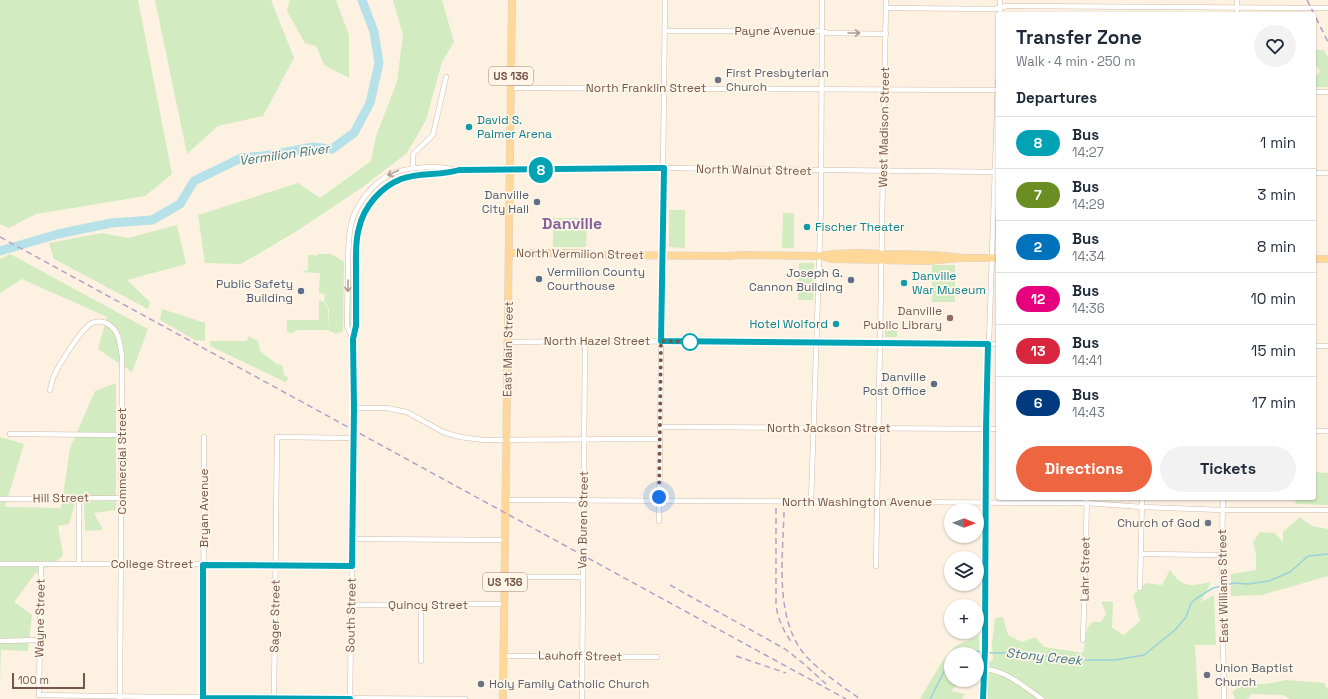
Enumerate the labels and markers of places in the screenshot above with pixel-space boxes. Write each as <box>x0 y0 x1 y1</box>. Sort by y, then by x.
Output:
place label: First Presbyterian Church <box>726 65 829 95</box>
marker: First Presbyterian Church <box>713 75 723 85</box>
place label: David S. Palmer Arena <box>477 112 552 142</box>
marker: David S. Palmer Arena <box>464 122 474 132</box>
place label: Danville City Hall <box>482 187 529 217</box>
marker: Danville City Hall <box>532 197 542 207</box>
place label: Fischer Theater <box>815 219 905 235</box>
marker: Fischer Theater <box>802 222 812 232</box>
place label: Vermilion County Courthouse <box>547 264 645 294</box>
place label: Joseph G. Cannon Building <box>749 265 843 295</box>
place label: Danville War Museum <box>912 268 986 298</box>
marker: Vermilion County Courthouse <box>534 274 544 284</box>
marker: Joseph G. Cannon Building <box>846 275 856 285</box>
place label: Public Safety Building <box>216 276 293 306</box>
marker: Danville War Museum <box>899 278 909 288</box>
marker: Public Safety Building <box>296 286 306 296</box>
place label: Danville Public Library <box>863 303 942 333</box>
marker: Danville Public Library <box>945 313 955 323</box>
place label: Hotel Wolford <box>749 316 828 332</box>
marker: Hotel Wolford <box>831 319 841 329</box>
unlabelled marker <box>681 333 699 351</box>
place label: Danville Post Office <box>863 369 926 399</box>
marker: Danville Post Office <box>929 379 939 389</box>
place label: Church of God <box>1117 515 1200 531</box>
marker: Church of God <box>1203 518 1213 528</box>
place label: Union Baptist Church <box>1215 660 1294 690</box>
marker: Union Baptist Church <box>1202 670 1212 680</box>
place label: Holy Family Catholic Church <box>489 676 649 692</box>
marker: Holy Family Catholic Church <box>476 679 486 689</box>

